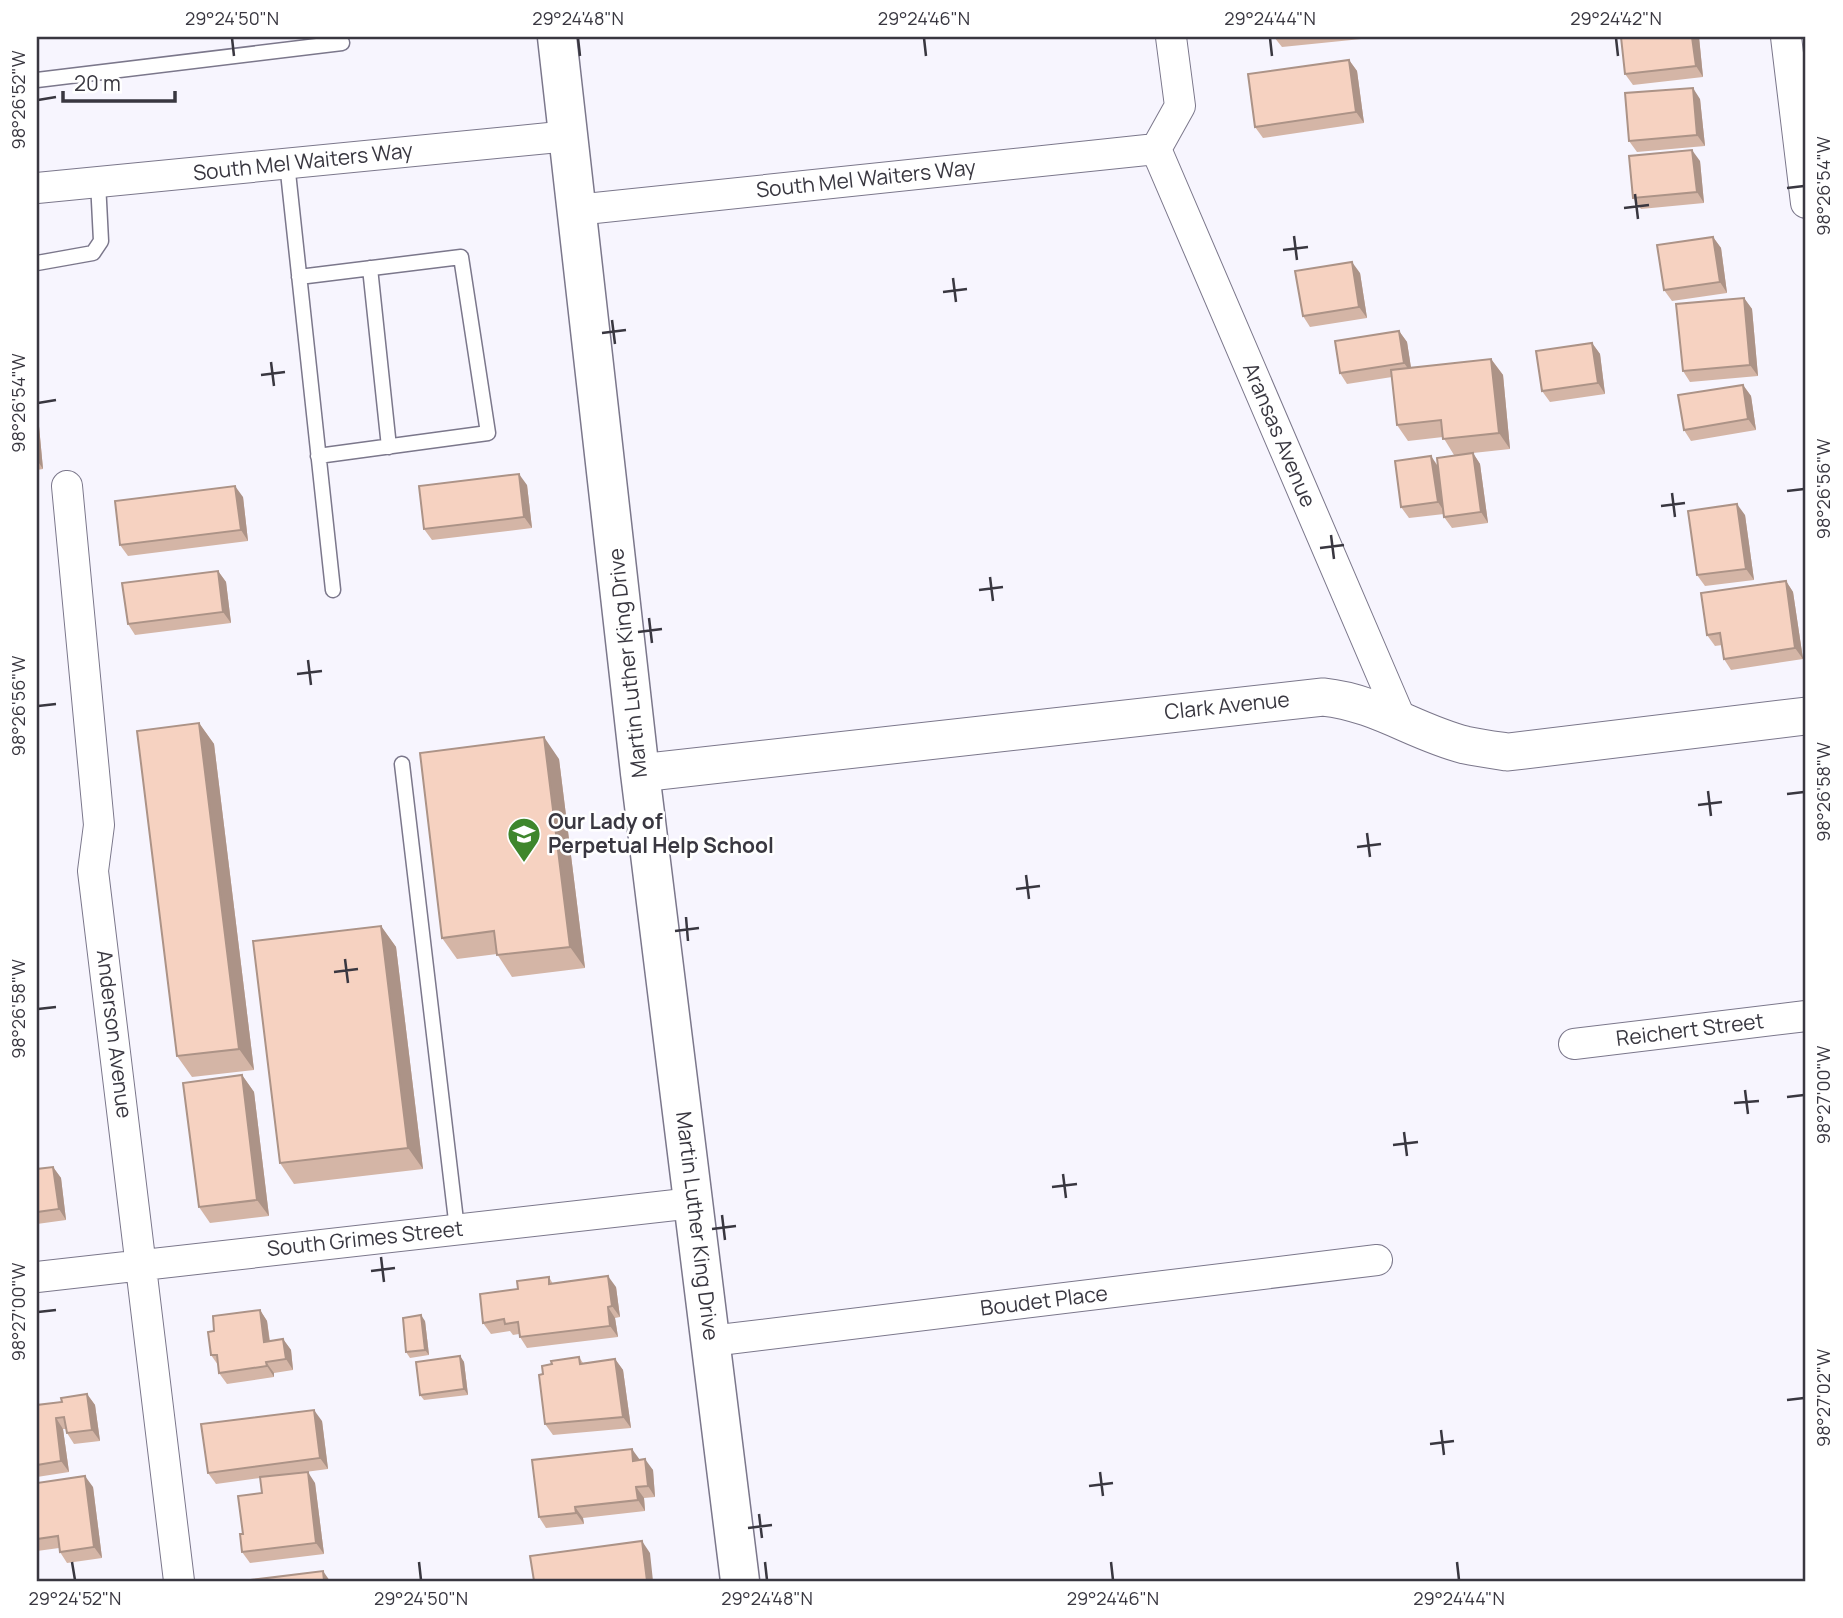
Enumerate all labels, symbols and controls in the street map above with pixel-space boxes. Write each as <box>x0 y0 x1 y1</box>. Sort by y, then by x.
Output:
text: 29°24'50"N <box>185 6 279 30</box>
text: 29°24'48"N <box>532 6 624 30</box>
text: 29°24'46"N <box>878 6 970 30</box>
text: 29°24'44"N <box>1224 6 1316 30</box>
text: 29°24'42"N <box>1570 6 1662 30</box>
text: 98°26'52"W <box>6 50 30 150</box>
scale bar <box>63 60 175 104</box>
text: 20 m <box>74 69 121 97</box>
street label: South Mel Waiters Way <box>192 136 414 186</box>
text: 98°26'54"W <box>1811 136 1835 236</box>
street label: South Mel Waiters Way <box>755 153 977 203</box>
text: 98°26'54"W <box>6 353 30 453</box>
street label: Aransas Avenue <box>1237 358 1323 511</box>
text: 98°26'56"W <box>1811 439 1835 539</box>
street label: Martin Luther King Drive <box>601 547 653 779</box>
text: 98°26'56"W <box>6 656 30 756</box>
street label: Clark Avenue <box>1163 685 1291 725</box>
text: 98°26'58"W <box>1811 742 1835 842</box>
place label: Our Lady of Perpetual Help School <box>548 807 774 859</box>
school or university icon: Our Lady of Perpetual Help School <box>505 815 543 864</box>
street label: Anderson Avenue <box>91 948 139 1120</box>
text: 98°26'58"W <box>6 959 30 1059</box>
street label: Reichert Street <box>1614 1006 1765 1052</box>
text: 98°27'00"W <box>1811 1045 1835 1144</box>
street label: Martin Luther King Drive <box>670 1110 726 1342</box>
street label: South Grimes Street <box>265 1214 464 1262</box>
text: 98°27'00"W <box>6 1262 30 1361</box>
street label: Boudet Place <box>979 1278 1109 1322</box>
text: 98°27'02"W <box>1811 1349 1835 1447</box>
text: 29°24'52"N <box>29 1586 121 1610</box>
text: 29°24'50"N <box>374 1586 468 1610</box>
text: 29°24'48"N <box>721 1586 813 1610</box>
text: 29°24'46"N <box>1067 1586 1159 1610</box>
text: 29°24'44"N <box>1413 1586 1505 1610</box>

